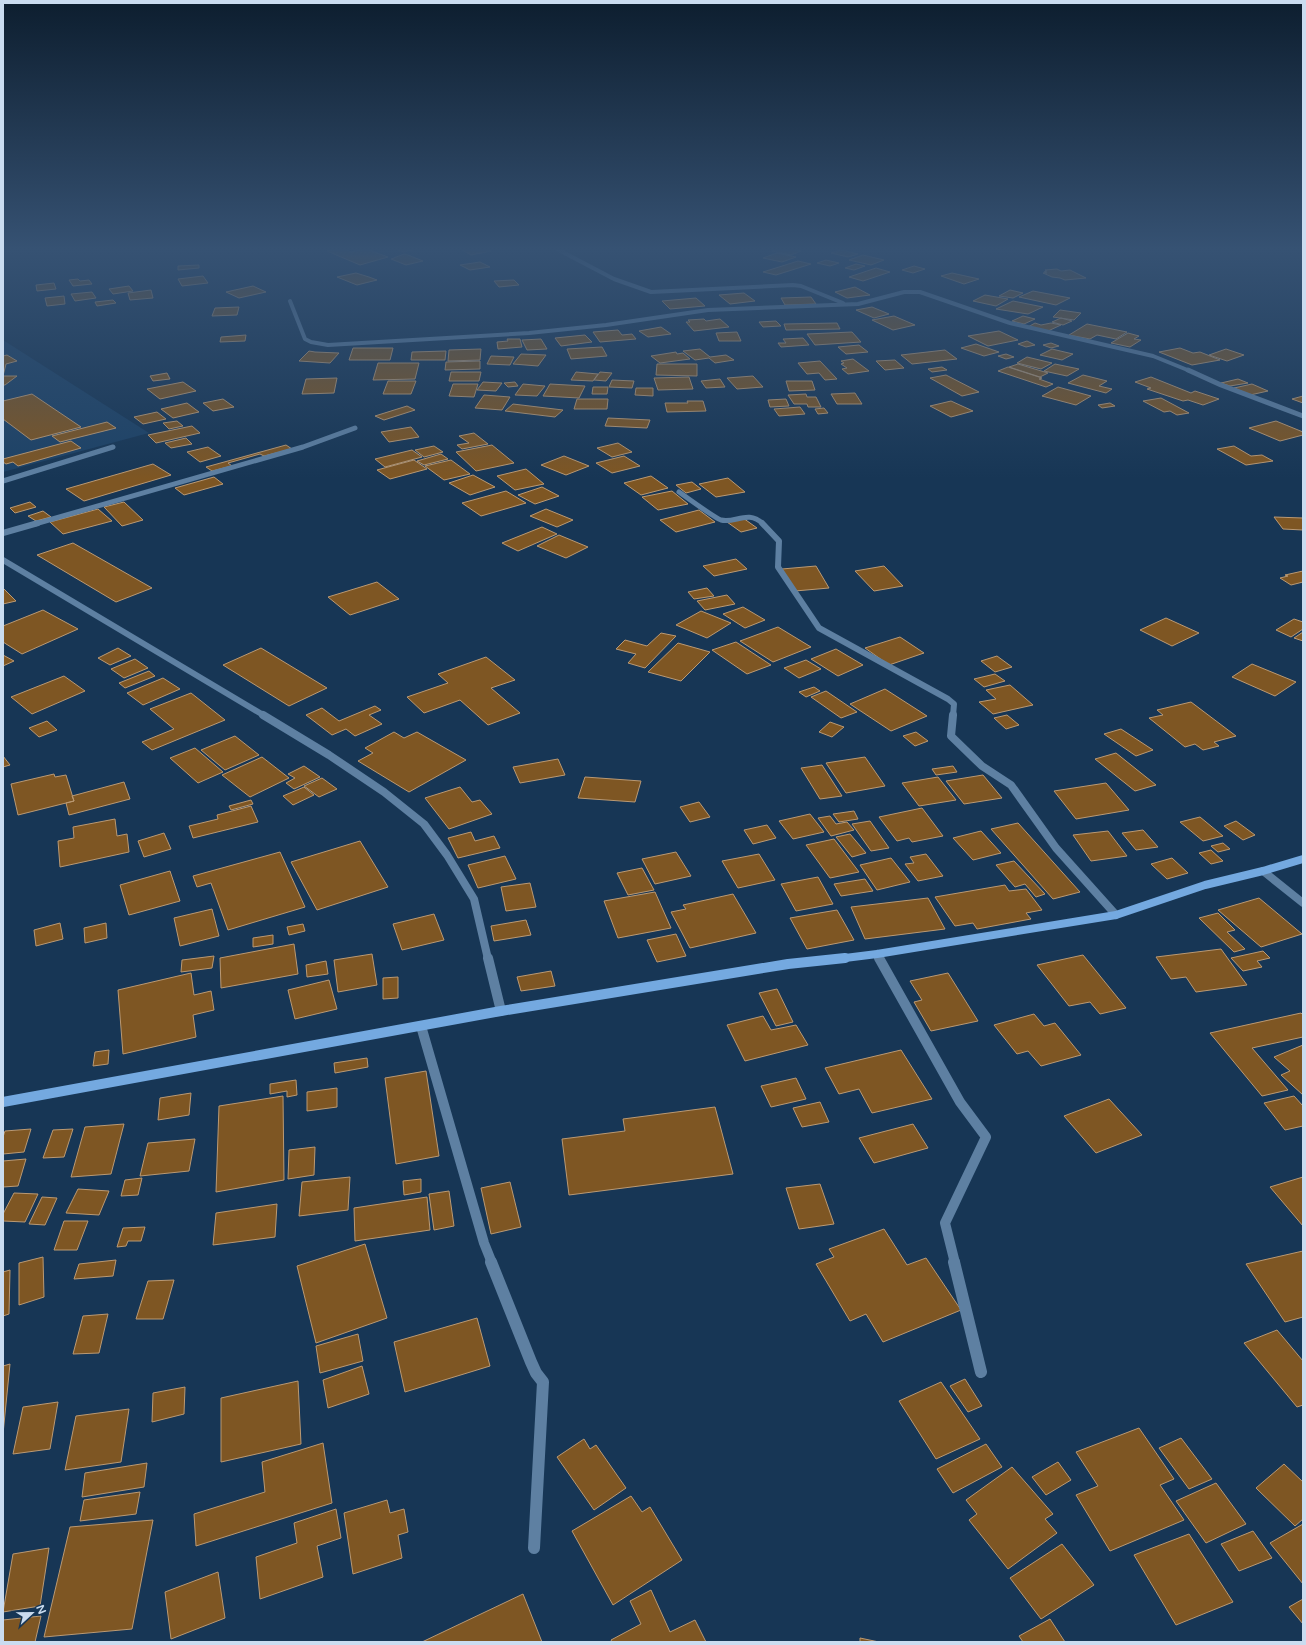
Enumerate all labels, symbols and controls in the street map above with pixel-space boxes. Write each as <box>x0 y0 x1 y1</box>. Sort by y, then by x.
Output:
north arrow <box>12 1593 52 1633</box>
text: N <box>33 1603 48 1616</box>

